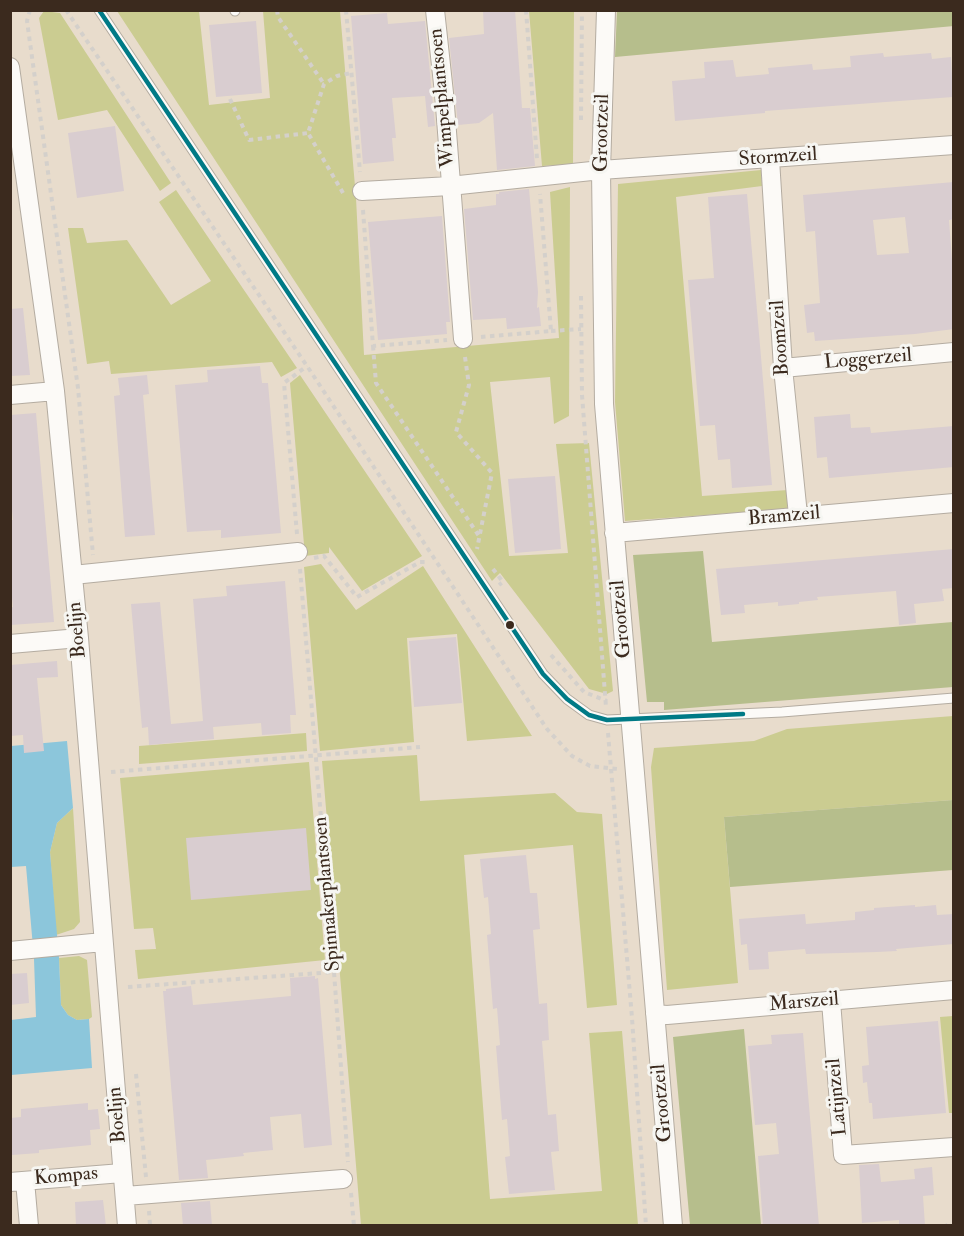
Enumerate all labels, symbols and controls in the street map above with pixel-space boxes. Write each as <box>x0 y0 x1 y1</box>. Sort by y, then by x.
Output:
street label: Wimpelplantsoen <box>425 27 461 169</box>
street label: Grootzeil <box>590 94 616 172</box>
street label: Stormzeil <box>738 143 818 173</box>
street label: Boomzeil <box>766 299 796 377</box>
street label: Loggerzeil <box>823 344 913 376</box>
street label: Bramzeil <box>747 502 821 532</box>
street label: Grootzeil <box>607 579 637 659</box>
street label: Boelijn <box>64 601 92 659</box>
unlabelled marker <box>504 619 516 631</box>
street label: Spinnakerplantsoen <box>309 815 347 973</box>
street label: Marszeil <box>768 988 840 1018</box>
street label: Latijnzeil <box>823 1057 853 1137</box>
street label: Grootzeil <box>648 1063 678 1143</box>
street label: Boelijn <box>104 1086 132 1144</box>
street label: Kompas <box>33 1162 99 1192</box>

